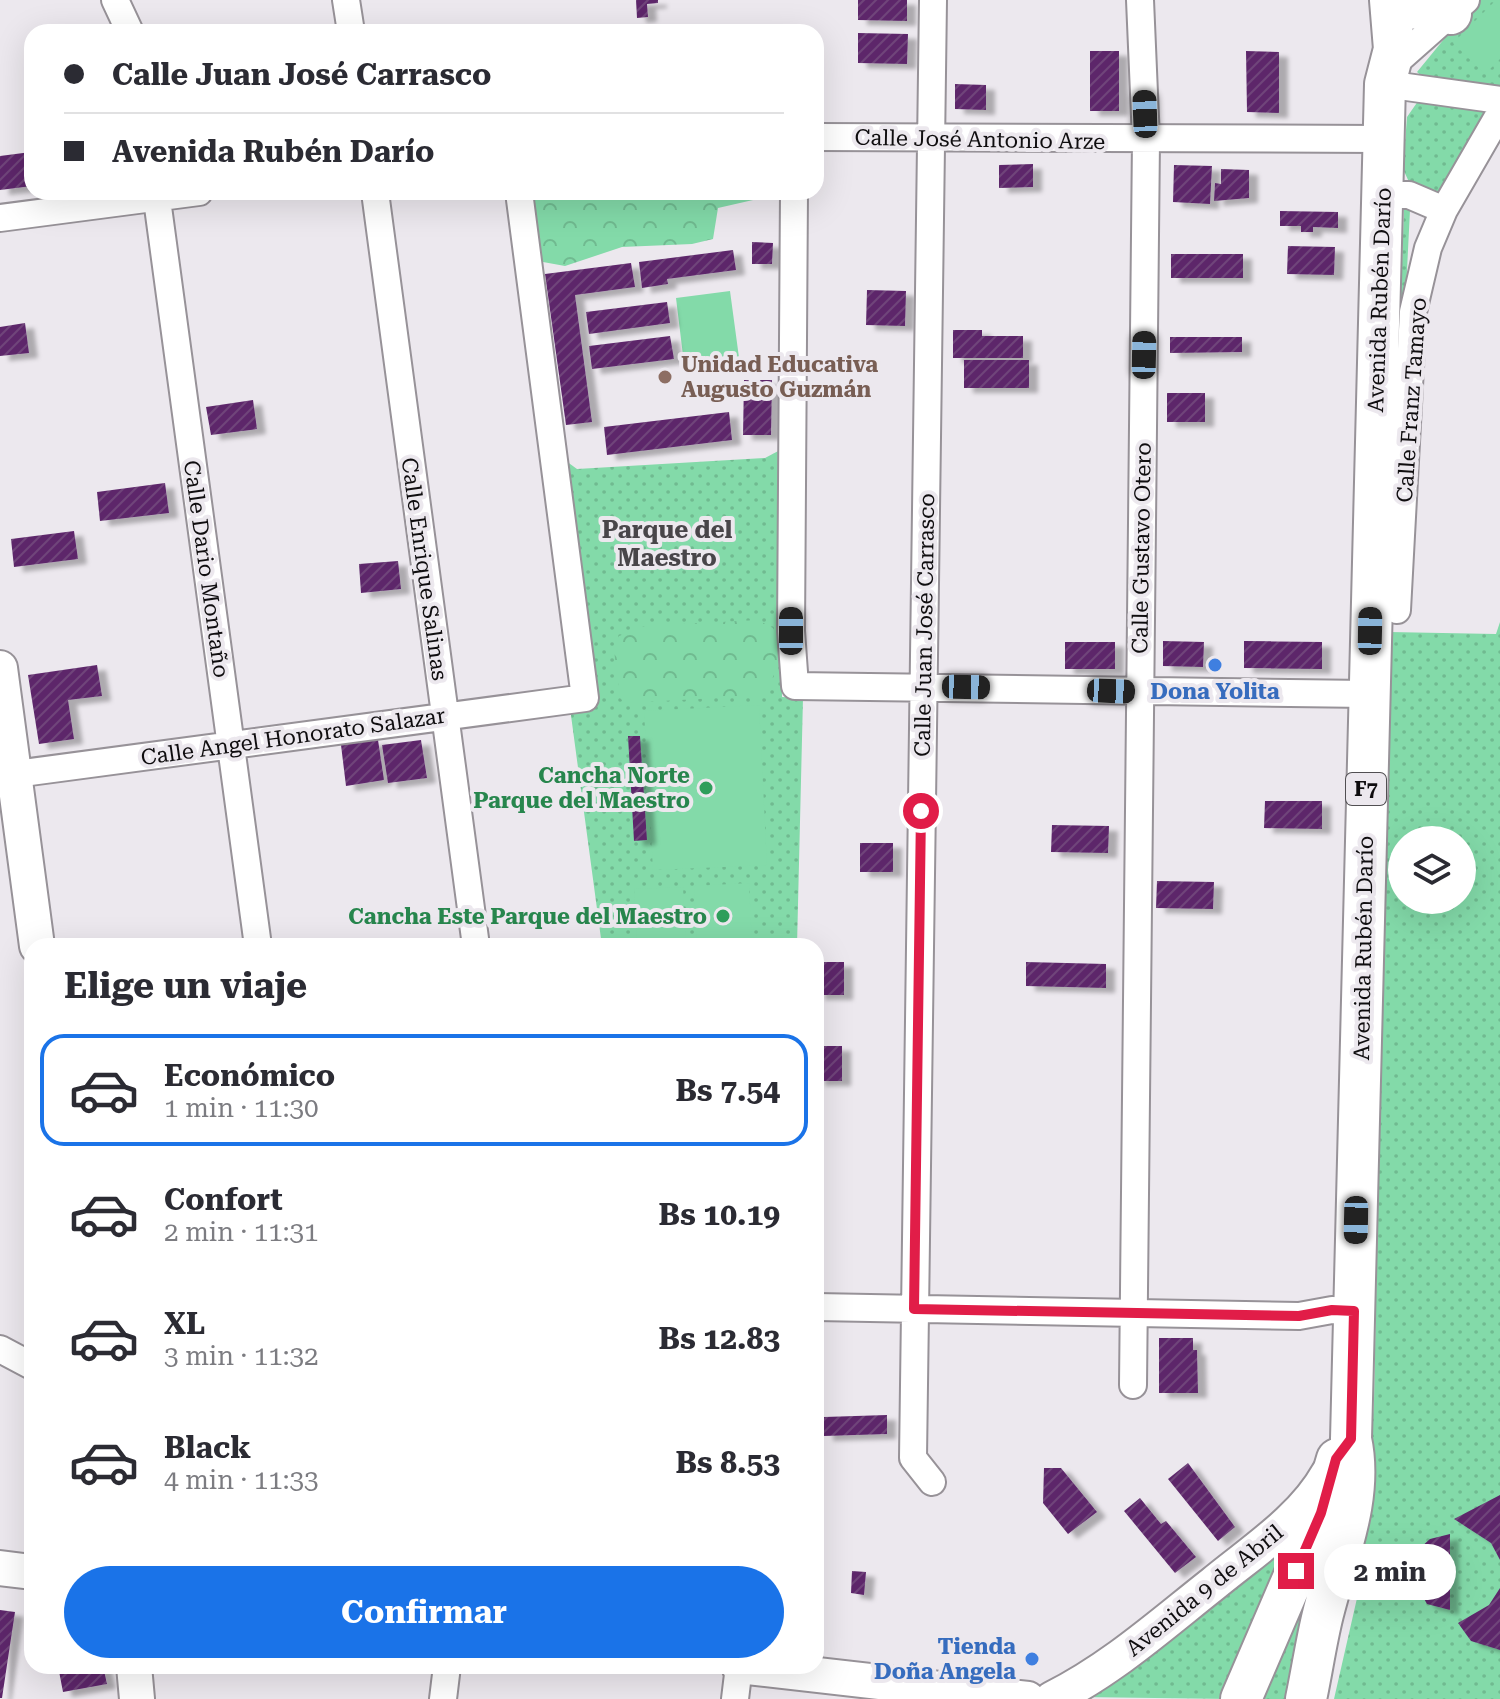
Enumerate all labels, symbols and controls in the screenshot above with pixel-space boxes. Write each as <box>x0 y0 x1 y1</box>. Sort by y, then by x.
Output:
text: Calle Juan José Carrasco <box>112 57 491 92</box>
car <box>1132 90 1158 138</box>
street label: Calle José Antonio Arze <box>854 125 1106 154</box>
text: Avenida Rubén Darío <box>112 134 434 169</box>
street label: Avenida Rubén Darío <box>1363 187 1396 413</box>
street label: Calle Franz Tamayo <box>1392 297 1431 503</box>
car <box>1132 331 1156 379</box>
place label: Unidad Educativa Augusto Guzmán <box>681 352 878 402</box>
marker: Unidad Educativa Augusto Guzmán <box>656 368 674 386</box>
street label: Calle Gustavo Otero <box>1127 442 1156 654</box>
street label: Calle Enrique Salinas <box>396 456 453 682</box>
street label: Calle Dario Montaño <box>179 459 234 679</box>
street label: Calle Juan José Carrasco <box>910 493 939 757</box>
district label: Parque del Maestro <box>602 516 732 572</box>
car <box>779 607 803 655</box>
car <box>1358 607 1382 655</box>
marker: Dona Yolita <box>1206 656 1224 674</box>
car <box>942 675 990 699</box>
car <box>1087 678 1135 704</box>
place label: Dona Yolita <box>1150 679 1280 704</box>
street label: Calle Angel Honorato Salazar <box>139 703 447 770</box>
place label: Cancha Norte Parque del Maestro <box>473 763 690 813</box>
road number: F7 <box>1346 773 1386 805</box>
marker: Cancha Norte Parque del Maestro <box>697 779 715 797</box>
route start <box>903 793 939 829</box>
map controls <box>1388 826 1476 914</box>
button: layers <box>1388 826 1476 914</box>
street label: Avenida Rubén Darío <box>1349 835 1378 1061</box>
place label: Cancha Este Parque del Maestro <box>348 904 707 929</box>
marker: Cancha Este Parque del Maestro <box>714 907 732 925</box>
text: Elige un viaje <box>64 965 307 1007</box>
icon: car <box>68 1054 140 1126</box>
text: Económico <box>164 1058 335 1093</box>
text: Bs 7.54 <box>675 1073 780 1108</box>
text: 1 min · 11:30 <box>164 1093 319 1123</box>
icon: car <box>68 1178 140 1250</box>
text: Confort <box>164 1182 283 1217</box>
car <box>1344 1196 1368 1244</box>
text: Bs 10.19 <box>659 1197 780 1232</box>
text: 2 min · 11:31 <box>164 1217 319 1247</box>
icon: car <box>68 1302 140 1374</box>
text: XL <box>164 1306 205 1341</box>
text: Bs 12.83 <box>659 1321 780 1356</box>
text: 3 min · 11:32 <box>164 1341 319 1371</box>
icon: car <box>68 1426 140 1498</box>
text: Black <box>164 1430 251 1465</box>
text: Bs 8.53 <box>675 1445 780 1480</box>
text: 4 min · 11:33 <box>164 1465 319 1495</box>
street label: Avenida 9 de Abril <box>1121 1519 1288 1661</box>
callout: 2 min <box>1324 1543 1456 1599</box>
route end <box>1278 1553 1314 1589</box>
text: 2 min <box>1354 1557 1426 1587</box>
button: Confirmar <box>64 1566 784 1658</box>
place label: Tienda Doña Angela <box>874 1634 1016 1684</box>
marker: Tienda Doña Angela <box>1023 1650 1041 1668</box>

